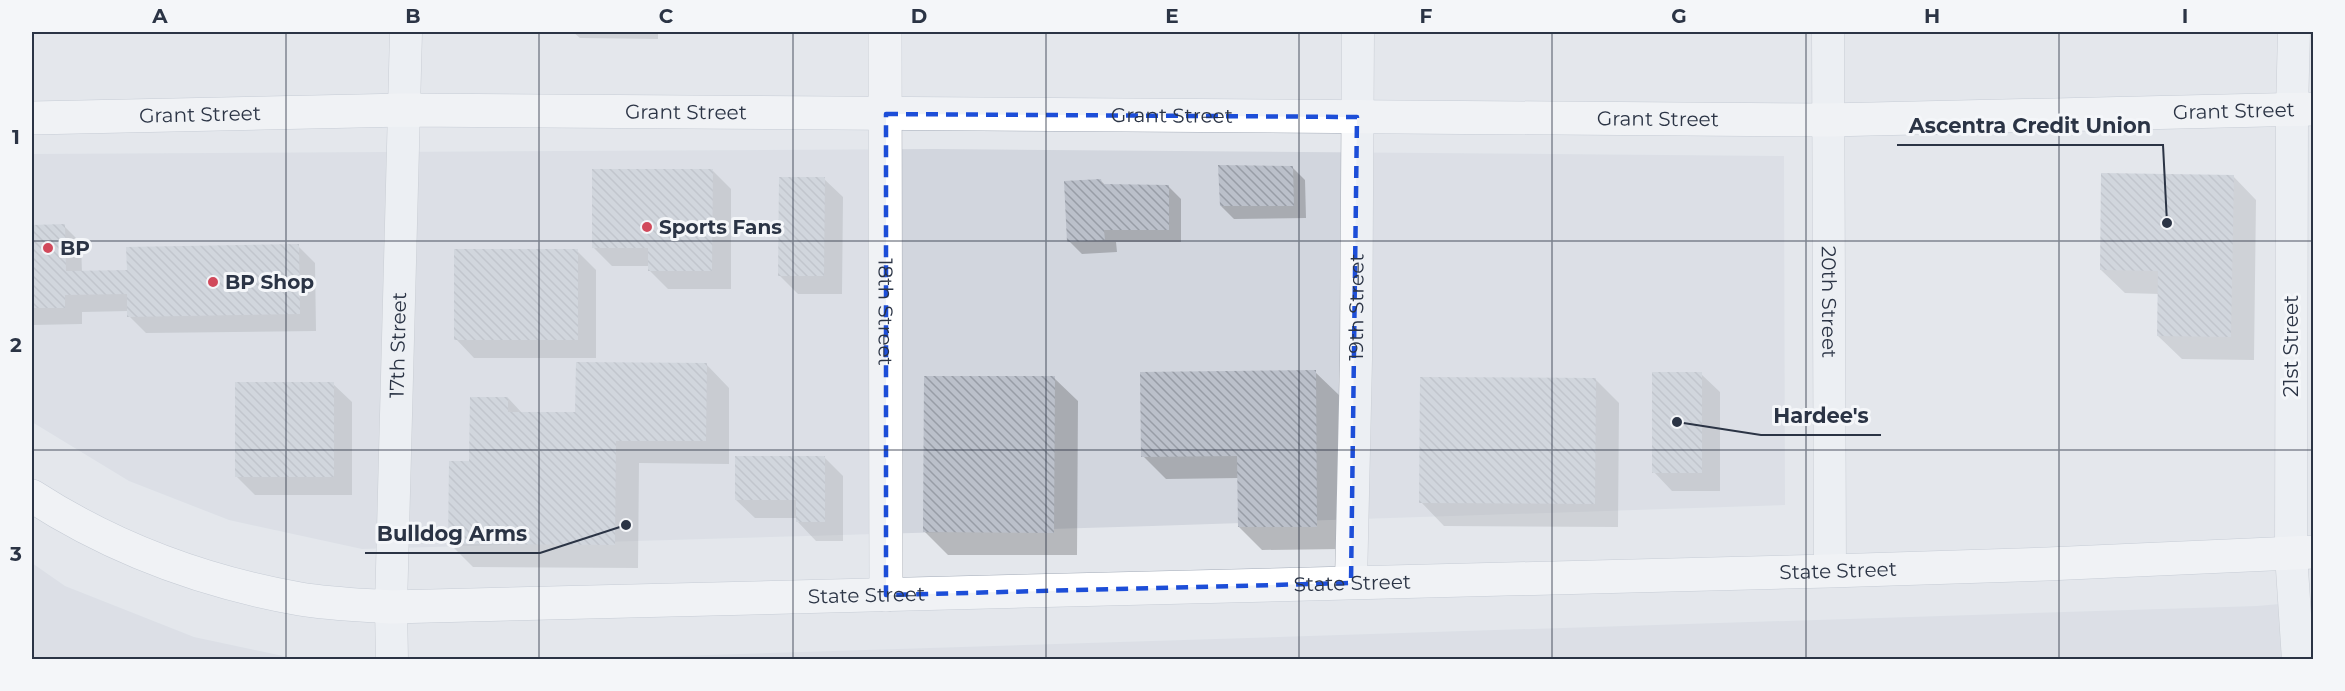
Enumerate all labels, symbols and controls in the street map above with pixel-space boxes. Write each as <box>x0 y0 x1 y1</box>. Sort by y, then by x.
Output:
text: A <box>151 4 168 28</box>
text: B <box>405 4 421 28</box>
text: C <box>659 4 674 28</box>
text: D <box>911 4 927 28</box>
text: E <box>1165 4 1179 28</box>
text: F <box>1420 4 1433 28</box>
text: G <box>1671 4 1687 28</box>
text: H <box>1924 4 1940 28</box>
text: I <box>2182 4 2188 28</box>
street label: Grant Street <box>2173 97 2295 124</box>
street label: Grant Street <box>625 100 747 124</box>
street label: Grant Street <box>139 101 261 128</box>
street label: Grant Street <box>1111 103 1233 128</box>
street label: Grant Street <box>1597 106 1719 131</box>
callout: Ascentra Credit Union <box>1897 106 2163 145</box>
text: Ascentra Credit Union <box>1908 113 2151 138</box>
text: 1 <box>12 125 20 149</box>
place label: Sports Fans <box>659 215 782 239</box>
marker: Sports Fans <box>640 220 654 234</box>
place label: BP <box>60 236 90 260</box>
marker: BP <box>41 241 55 255</box>
street label: 20th Street <box>1817 246 1841 358</box>
street label: 19th Street <box>1344 253 1369 361</box>
street label: 18th Street <box>873 258 898 366</box>
place label: BP Shop <box>225 270 314 294</box>
marker: BP Shop <box>206 275 220 289</box>
street label: 17th Street <box>384 292 411 398</box>
street label: 21st Street <box>2279 295 2303 397</box>
text: 2 <box>10 333 22 357</box>
callout: Hardee's <box>1761 396 1881 435</box>
text: Hardee's <box>1773 403 1869 428</box>
callout: Bulldog Arms <box>365 514 540 553</box>
text: Bulldog Arms <box>377 521 527 546</box>
text: 3 <box>9 542 22 566</box>
street label: State Street <box>1779 557 1897 584</box>
street label: State Street <box>1293 569 1411 596</box>
street label: State Street <box>807 582 925 609</box>

